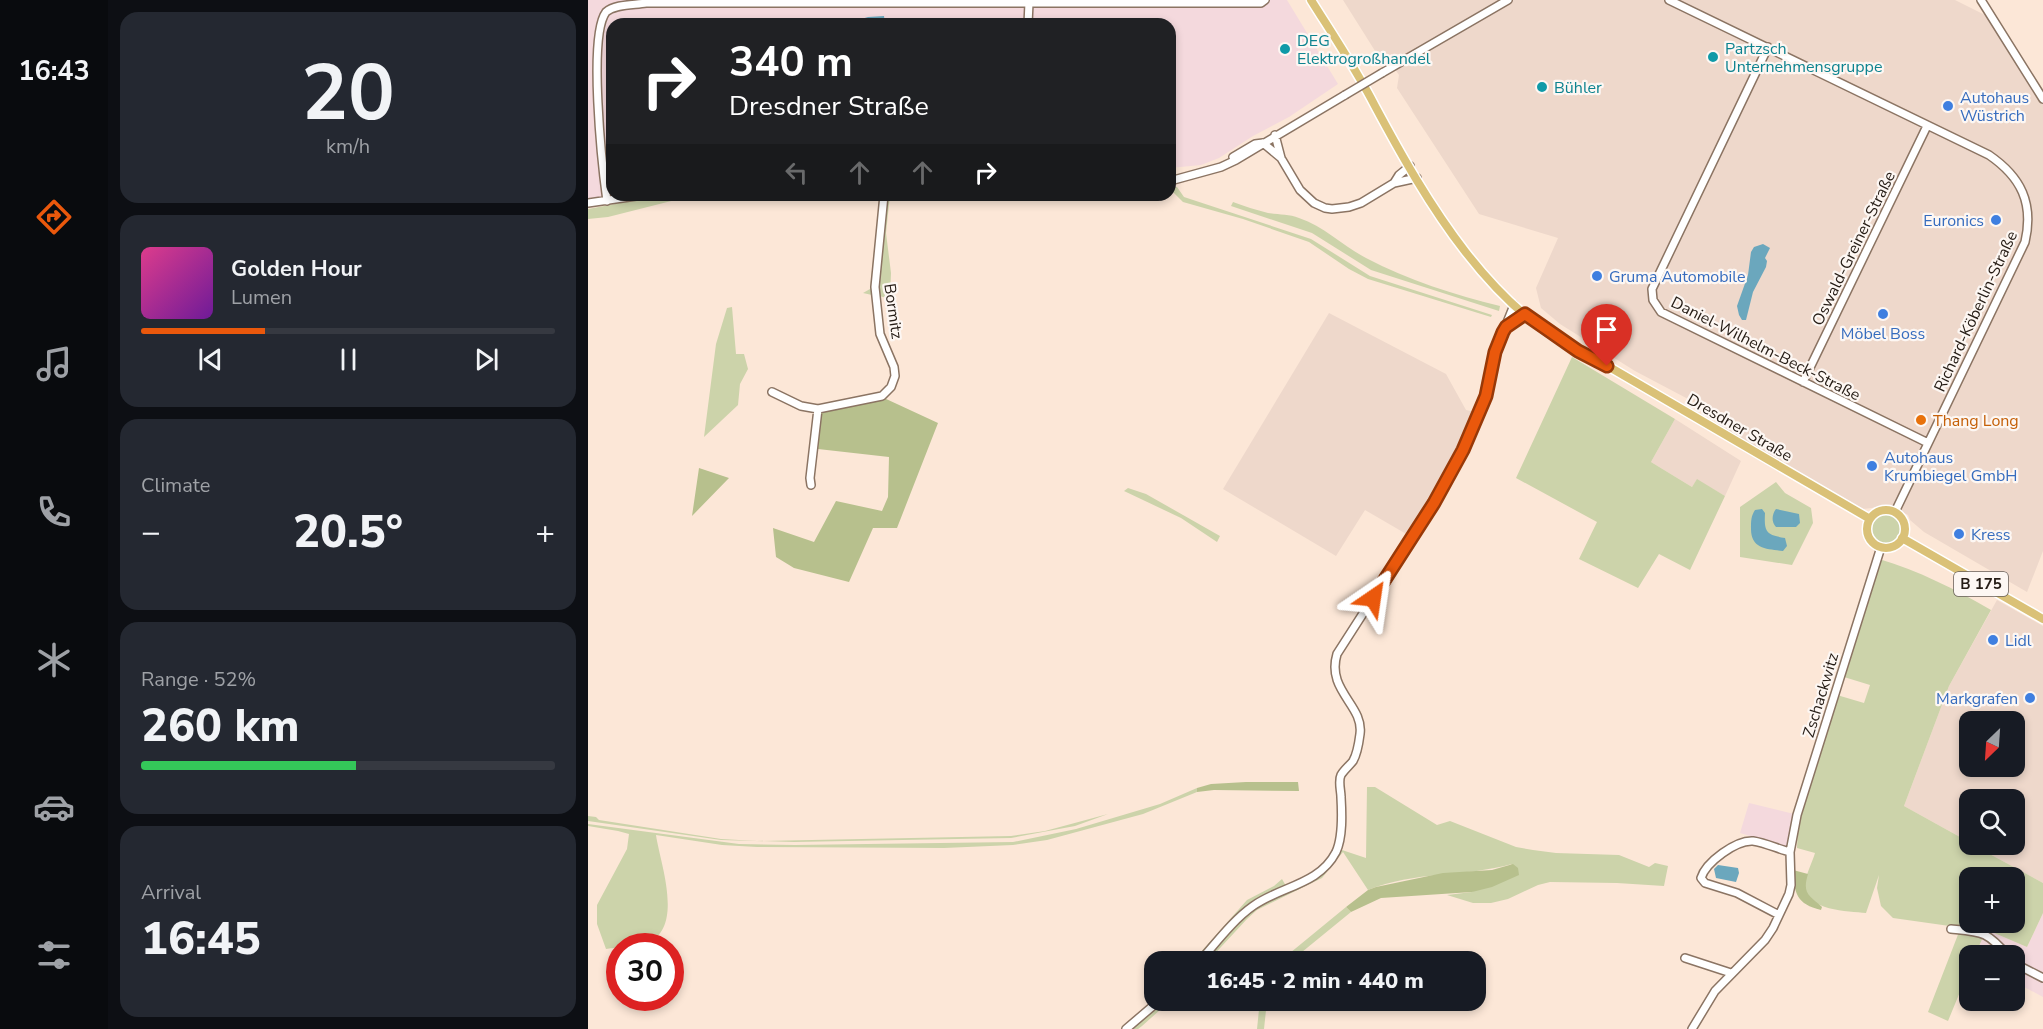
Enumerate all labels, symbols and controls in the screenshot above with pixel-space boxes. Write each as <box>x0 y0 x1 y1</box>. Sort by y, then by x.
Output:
place label: DEG Elektrogroßhandel <box>1297 30 1431 70</box>
text: 340 m <box>729 34 853 91</box>
place label: Partzsch Unternehmensgruppe <box>1725 38 1882 78</box>
text: 20 <box>301 40 395 147</box>
icon: right <box>630 42 708 120</box>
marker: DEG Elektrogroßhandel <box>1278 42 1292 56</box>
marker: Partzsch Unternehmensgruppe <box>1706 50 1720 64</box>
text: 16:43 <box>18 53 90 90</box>
place label: Bühler <box>1554 77 1602 99</box>
marker: Bühler <box>1535 80 1549 94</box>
place label: Autohaus Wüstrich <box>1960 87 2029 127</box>
text: Dresdner Straße <box>729 88 929 125</box>
marker: Autohaus Wüstrich <box>1941 99 1955 113</box>
text: km/h <box>326 133 370 160</box>
icon: left <box>780 156 813 189</box>
icon: ahead <box>843 156 876 189</box>
icon: ahead <box>906 156 939 189</box>
icon: right <box>969 156 1002 189</box>
street label: Oswald-Greiner-Straße <box>1807 168 1901 329</box>
icon: directions <box>33 196 75 238</box>
place label: Euronics <box>1923 210 1984 232</box>
marker: Euronics <box>1989 213 2003 227</box>
street label: Richard-Köberlin-Straße <box>1929 227 2023 396</box>
text: Golden Hour <box>231 254 362 284</box>
place label: Gruma Automobile <box>1609 266 1745 288</box>
marker: Gruma Automobile <box>1590 269 1604 283</box>
street label: Bormitz <box>878 282 908 340</box>
text: Lumen <box>231 284 292 311</box>
street label: Daniel-Wilhelm-Beck-Straße <box>1667 291 1864 406</box>
pin <box>1581 304 1632 366</box>
marker: Möbel Boss <box>1876 307 1890 321</box>
icon: arrive <box>1590 313 1623 346</box>
place label: Möbel Boss <box>1841 323 1925 345</box>
icon: music <box>33 343 75 385</box>
icon: previous <box>194 343 227 376</box>
icon: pause <box>332 343 365 376</box>
icon: next <box>470 343 503 376</box>
street label: Dresdner Straße <box>1683 389 1796 467</box>
place label: Thang Long <box>1933 410 2019 432</box>
marker: Thang Long <box>1914 413 1928 427</box>
place label: Autohaus Krumbiegel GmbH <box>1884 447 2018 487</box>
marker: Autohaus Krumbiegel GmbH <box>1865 459 1879 473</box>
text: Climate <box>141 472 210 499</box>
icon: phone <box>33 491 75 533</box>
text: 20.5° <box>293 502 403 563</box>
text: − <box>141 510 161 555</box>
text: + <box>535 510 555 555</box>
place label: Kress <box>1971 524 2011 546</box>
marker: Kress <box>1952 527 1966 541</box>
position arrow <box>1341 566 1405 630</box>
road number: B 175 <box>1954 572 2008 596</box>
place label: Lidl <box>2005 630 2032 652</box>
marker: Lidl <box>1986 633 2000 647</box>
icon: climate <box>33 639 75 681</box>
street label: Zschackwitz <box>1798 650 1844 740</box>
text: Range · 52% <box>141 666 256 693</box>
place label: Markgrafen <box>1936 688 2018 710</box>
marker: Markgrafen <box>2023 691 2037 705</box>
text: 260 km <box>141 696 300 757</box>
north arrow <box>1959 711 2025 777</box>
map controls <box>1959 711 2025 1011</box>
icon: car <box>33 786 75 828</box>
button: search <box>1959 789 2025 855</box>
button: + <box>1959 867 2025 933</box>
text: Arrival <box>141 879 201 906</box>
text: 16:45 <box>141 909 261 970</box>
speed limit sign: 30 <box>606 933 684 1011</box>
icon: filters <box>33 934 75 976</box>
button: − <box>1959 945 2025 1011</box>
text: 16:45 · 2 min · 440 m <box>1206 966 1424 996</box>

